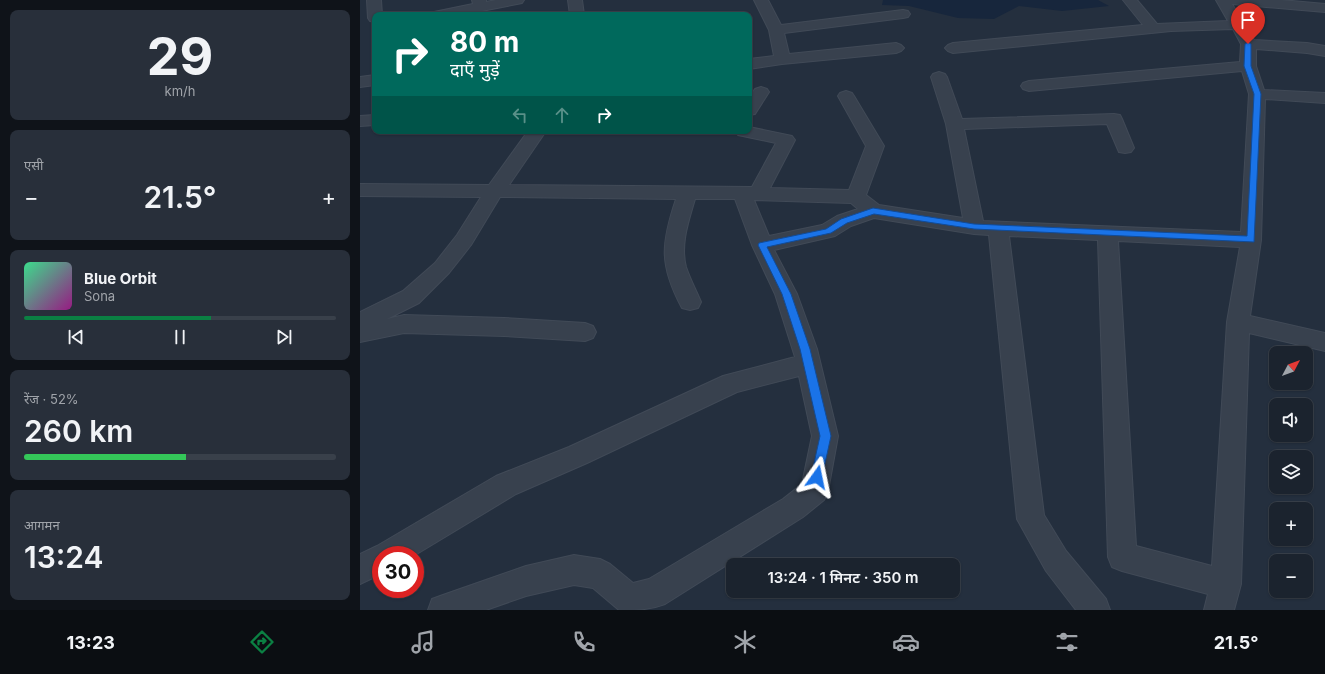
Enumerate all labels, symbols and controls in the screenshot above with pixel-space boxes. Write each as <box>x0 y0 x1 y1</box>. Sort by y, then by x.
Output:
pin <box>1231 3 1265 44</box>
icon: arrive <box>1237 9 1259 31</box>
text: 29 <box>147 25 213 88</box>
text: 80 m <box>450 25 519 59</box>
icon: right <box>384 28 436 80</box>
text: दाएँ मुड़ें <box>450 59 500 80</box>
text: km/h <box>165 83 195 99</box>
icon: left <box>509 104 531 126</box>
icon: ahead <box>551 104 573 126</box>
icon: right <box>593 104 615 126</box>
text: एसी <box>24 157 43 173</box>
text: 21.5° <box>143 179 217 215</box>
text: − <box>24 184 39 210</box>
text: + <box>321 184 336 210</box>
text: Blue Orbit <box>84 269 157 288</box>
text: Sona <box>84 288 115 304</box>
icon: previous <box>65 326 87 348</box>
icon: pause <box>169 326 191 348</box>
icon: next <box>273 326 295 348</box>
north arrow <box>1269 346 1313 390</box>
map controls <box>1269 346 1313 598</box>
text: रेंज · 52% <box>24 391 79 407</box>
button: sound <box>1269 398 1313 442</box>
text: 260 km <box>24 413 133 449</box>
button: layers <box>1269 450 1313 494</box>
position arrow <box>796 456 838 498</box>
button: + <box>1269 502 1313 546</box>
text: आगमन <box>24 517 60 533</box>
text: 13:24 <box>24 539 104 575</box>
speed limit sign: 30 <box>372 546 424 598</box>
button: − <box>1269 554 1313 598</box>
text: 13:24 · 1 मिनट · 350 m <box>767 568 919 587</box>
icon: directions <box>248 628 276 656</box>
icon: music <box>409 628 437 656</box>
icon: phone <box>570 628 598 656</box>
icon: climate <box>731 628 759 656</box>
icon: car <box>892 628 920 656</box>
icon: filters <box>1053 628 1081 656</box>
text: 13:23 <box>66 632 115 653</box>
text: 21.5° <box>1214 632 1258 653</box>

